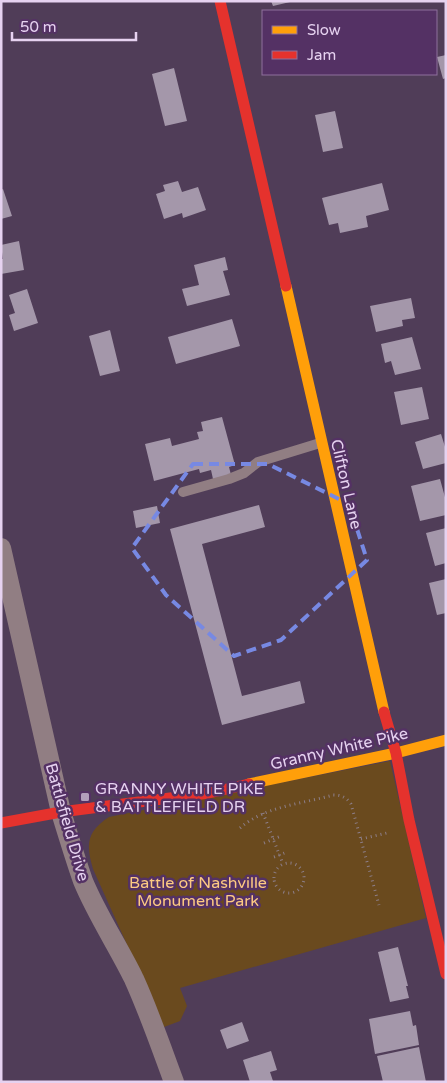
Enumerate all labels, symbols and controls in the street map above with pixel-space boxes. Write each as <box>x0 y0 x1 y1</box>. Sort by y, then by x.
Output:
scale bar <box>12 10 136 42</box>
legend <box>262 10 437 75</box>
text: 50 m <box>20 18 57 36</box>
text: Slow <box>307 21 341 39</box>
text: Jam <box>307 46 336 64</box>
street label: Clifton Lane <box>326 437 366 531</box>
street label: Granny White Pike <box>268 723 410 775</box>
street label: Battlefield Drive <box>41 761 93 884</box>
place label: GRANNY WHITE PIKE & BATTLEFIELD DR <box>95 779 264 817</box>
marker: GRANNY WHITE PIKE & BATTLEFIELD DR <box>79 791 91 803</box>
park label: Battle of Nashville Monument Park <box>129 873 267 911</box>

